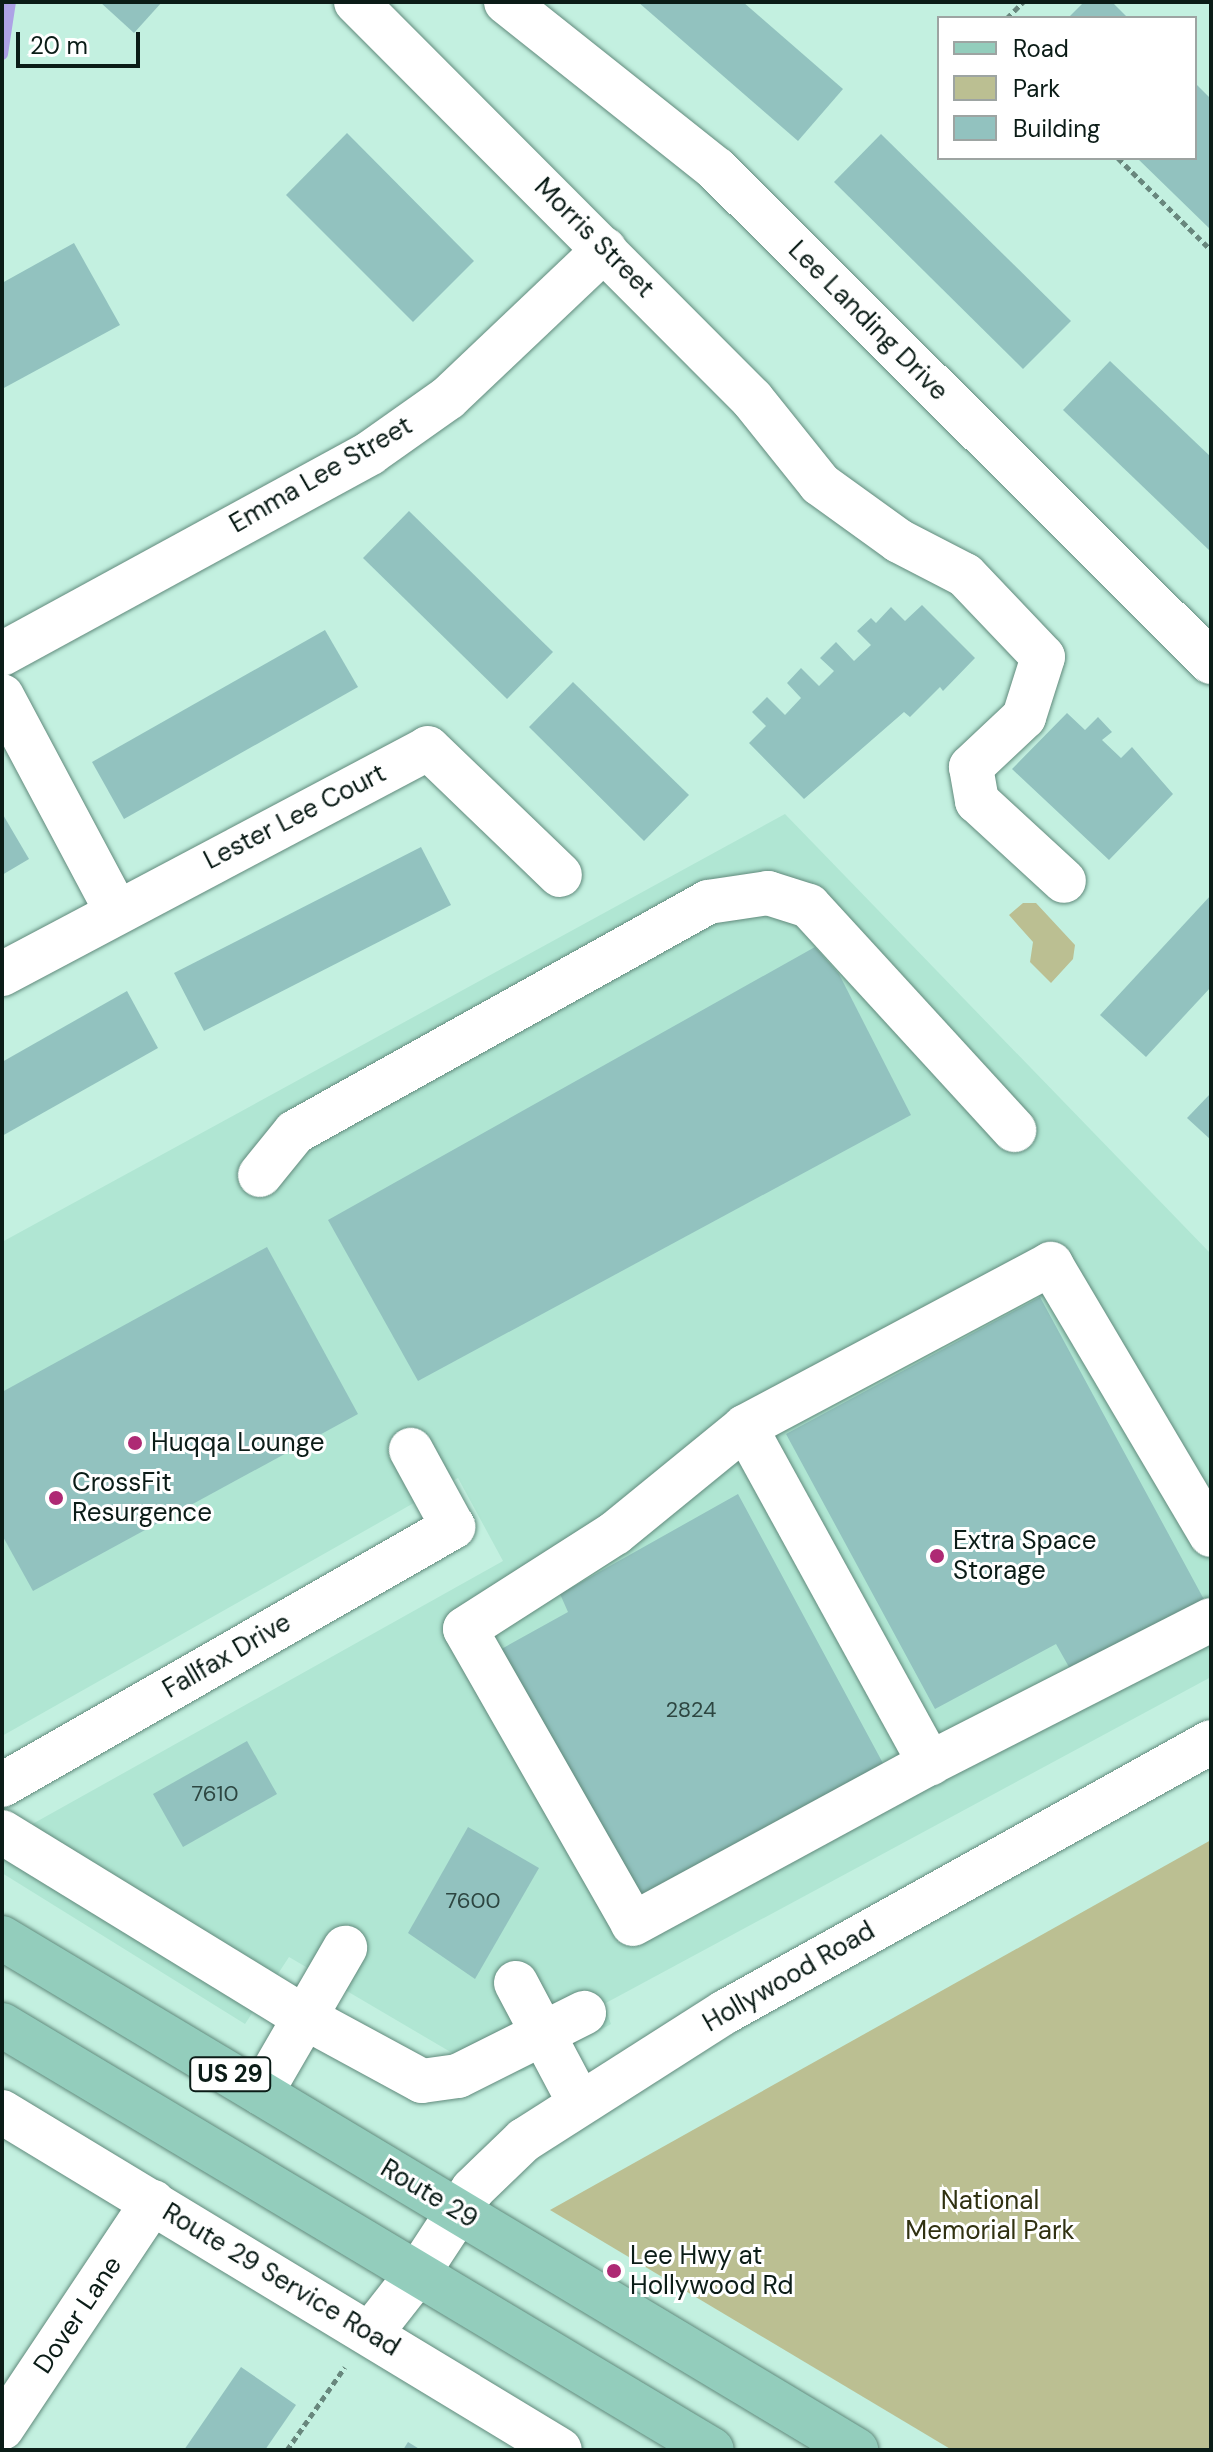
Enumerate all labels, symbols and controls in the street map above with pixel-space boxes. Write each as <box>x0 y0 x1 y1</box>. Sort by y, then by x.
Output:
scale bar <box>20 16 144 66</box>
legend <box>937 16 1197 160</box>
text: 20 m <box>30 30 88 61</box>
text: Road <box>1013 33 1069 64</box>
text: Park <box>1013 73 1060 104</box>
text: Building <box>1013 113 1100 144</box>
street label: Morris Street <box>528 172 660 304</box>
street label: Lee Landing Drive <box>782 235 954 407</box>
street label: Emma Lee Street <box>224 410 418 540</box>
street label: Lester Lee Court <box>199 758 391 876</box>
place label: Huqqa Lounge <box>151 1427 324 1459</box>
marker: Huqqa Lounge <box>126 1434 144 1452</box>
place label: CrossFit Resurgence <box>72 1467 212 1528</box>
marker: CrossFit Resurgence <box>47 1489 65 1507</box>
place label: Extra Space Storage <box>953 1525 1097 1586</box>
marker: Extra Space Storage <box>928 1547 946 1565</box>
street label: Fallfax Drive <box>157 1607 297 1705</box>
house number: 2824 <box>666 1697 716 1723</box>
house number: 7610 <box>192 1781 238 1807</box>
house number: 7600 <box>445 1888 501 1914</box>
street label: Hollywood Road <box>698 1915 880 2039</box>
road number: US 29 <box>188 2054 272 2094</box>
street label: Route 29 <box>375 2153 483 2235</box>
park label: National Memorial Park <box>905 2185 1075 2246</box>
street label: Route 29 Service Road <box>157 2197 405 2363</box>
place label: Lee Hwy at Hollywood Rd <box>630 2240 794 2302</box>
street label: Dover Lane <box>27 2251 129 2379</box>
marker: Lee Hwy at Hollywood Rd <box>605 2262 623 2280</box>

